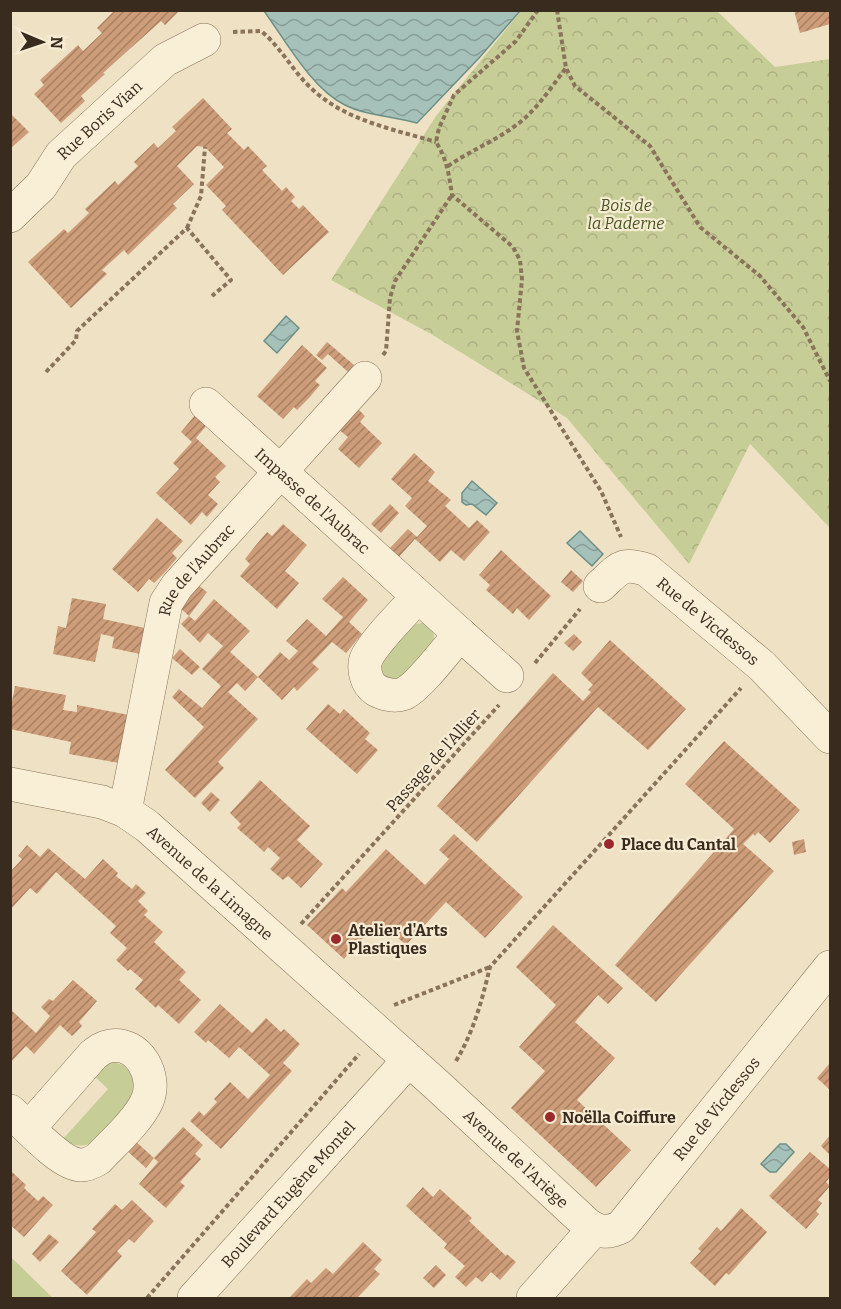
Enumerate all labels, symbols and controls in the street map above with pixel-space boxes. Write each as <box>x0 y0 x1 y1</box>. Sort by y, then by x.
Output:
north arrow <box>12 12 72 72</box>
text: N <box>47 36 66 49</box>
street label: Rue Boris Vian <box>53 77 146 164</box>
park label: Bois de la Paderne <box>588 196 664 233</box>
street label: Impasse de l'Aubrac <box>251 444 374 558</box>
street label: Rue de l'Aubrac <box>155 520 238 618</box>
street label: Rue de Vicdessos <box>653 573 763 669</box>
street label: Passage de l'Allier <box>382 705 484 816</box>
street label: Avenue de la Limagne <box>143 822 277 944</box>
place label: Place du Cantal <box>621 835 736 854</box>
marker: Place du Cantal <box>602 837 616 851</box>
place label: Atelier d'Arts Plastiques <box>348 921 448 958</box>
marker: Atelier d'Arts Plastiques <box>329 932 343 946</box>
street label: Rue de Vicdessos <box>670 1053 764 1164</box>
street label: Avenue de l'Ariège <box>459 1106 572 1212</box>
place label: Noëlla Coiffure <box>562 1108 676 1127</box>
marker: Noëlla Coiffure <box>543 1110 557 1124</box>
street label: Boulevard Eugène Montel <box>217 1117 359 1271</box>

